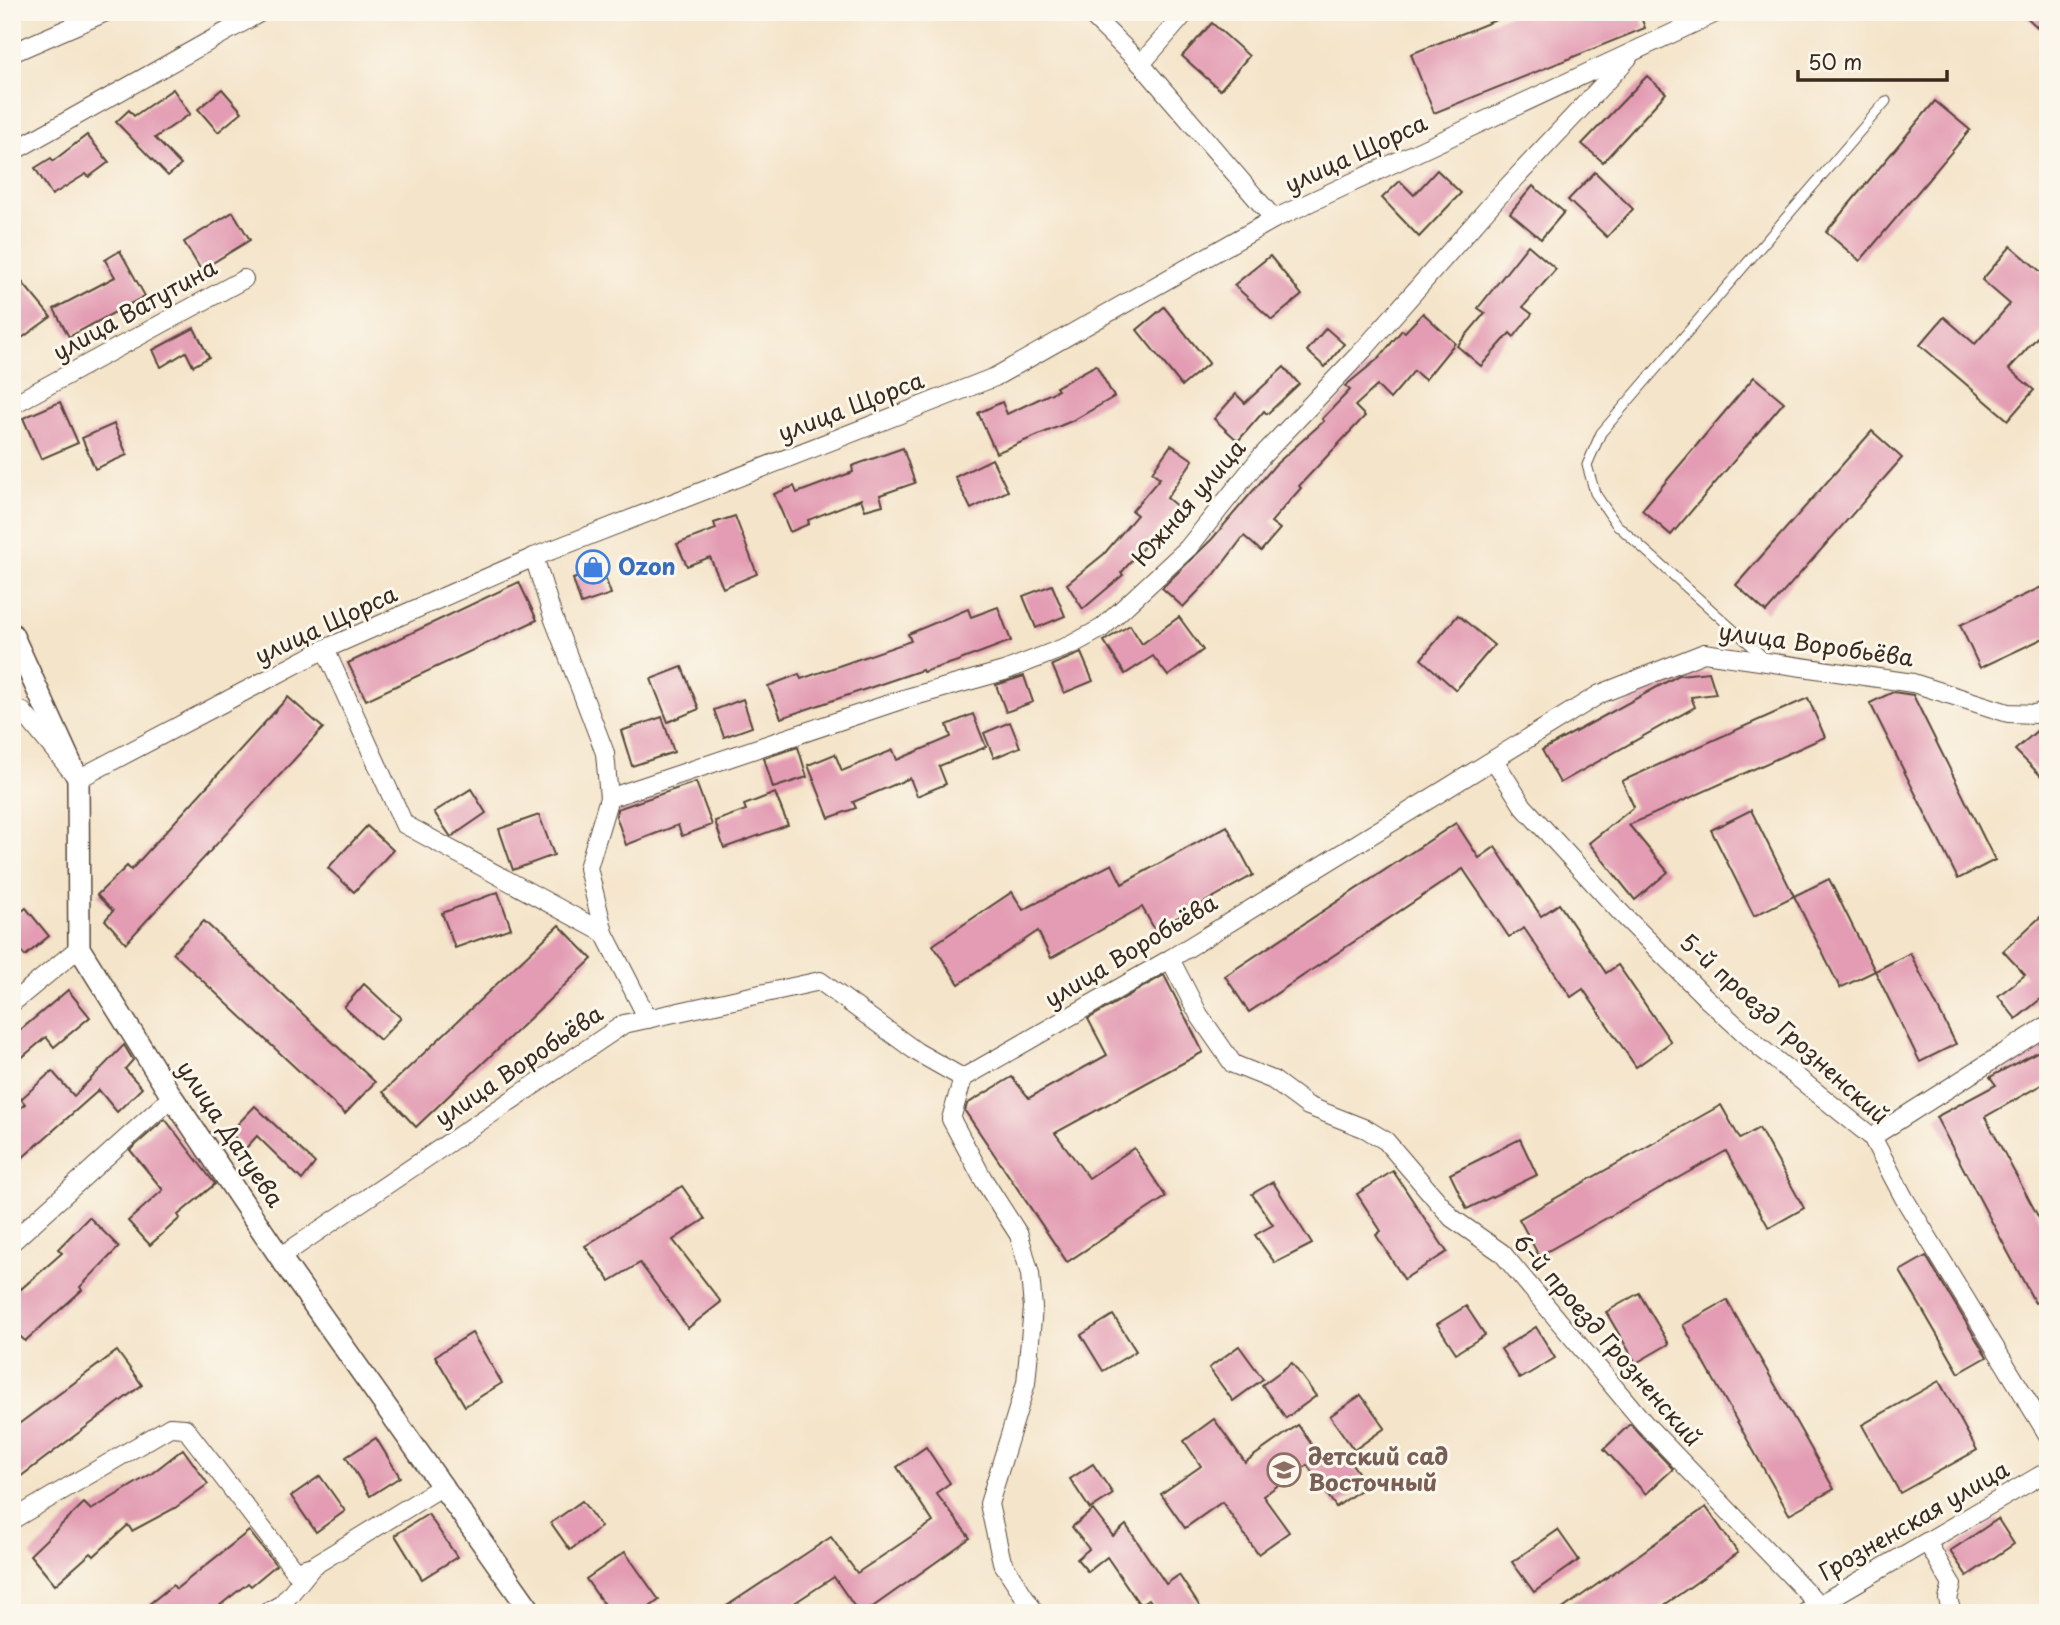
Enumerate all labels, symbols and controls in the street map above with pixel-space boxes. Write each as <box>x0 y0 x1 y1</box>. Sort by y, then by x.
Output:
scale bar <box>1798 38 1946 82</box>
text: 50 m <box>1808 45 1862 77</box>
street label: улица Щорса <box>1278 104 1433 201</box>
street label: улица Ватутина <box>46 249 223 368</box>
street label: улица Щорса <box>772 361 929 449</box>
street label: Южная улица <box>1123 430 1253 573</box>
shop icon: Ozon <box>574 548 612 586</box>
place label: Ozon <box>618 548 676 583</box>
street label: улица Щорса <box>248 575 403 672</box>
street label: улица Воробьёва <box>1717 613 1917 675</box>
street label: улица Воробьёва <box>1037 884 1224 1015</box>
street label: 5-й проезд Грозненский <box>1673 924 1897 1132</box>
street label: улица Воробьёва <box>427 995 610 1134</box>
street label: улица Датуева <box>169 1053 294 1214</box>
street label: 6-й проезд Грозненский <box>1506 1225 1711 1453</box>
place label: детский сад Восточный <box>1308 1438 1448 1499</box>
school or university icon: детский сад Восточный <box>1265 1451 1303 1489</box>
street label: Грозненская улица <box>1812 1451 2015 1589</box>

